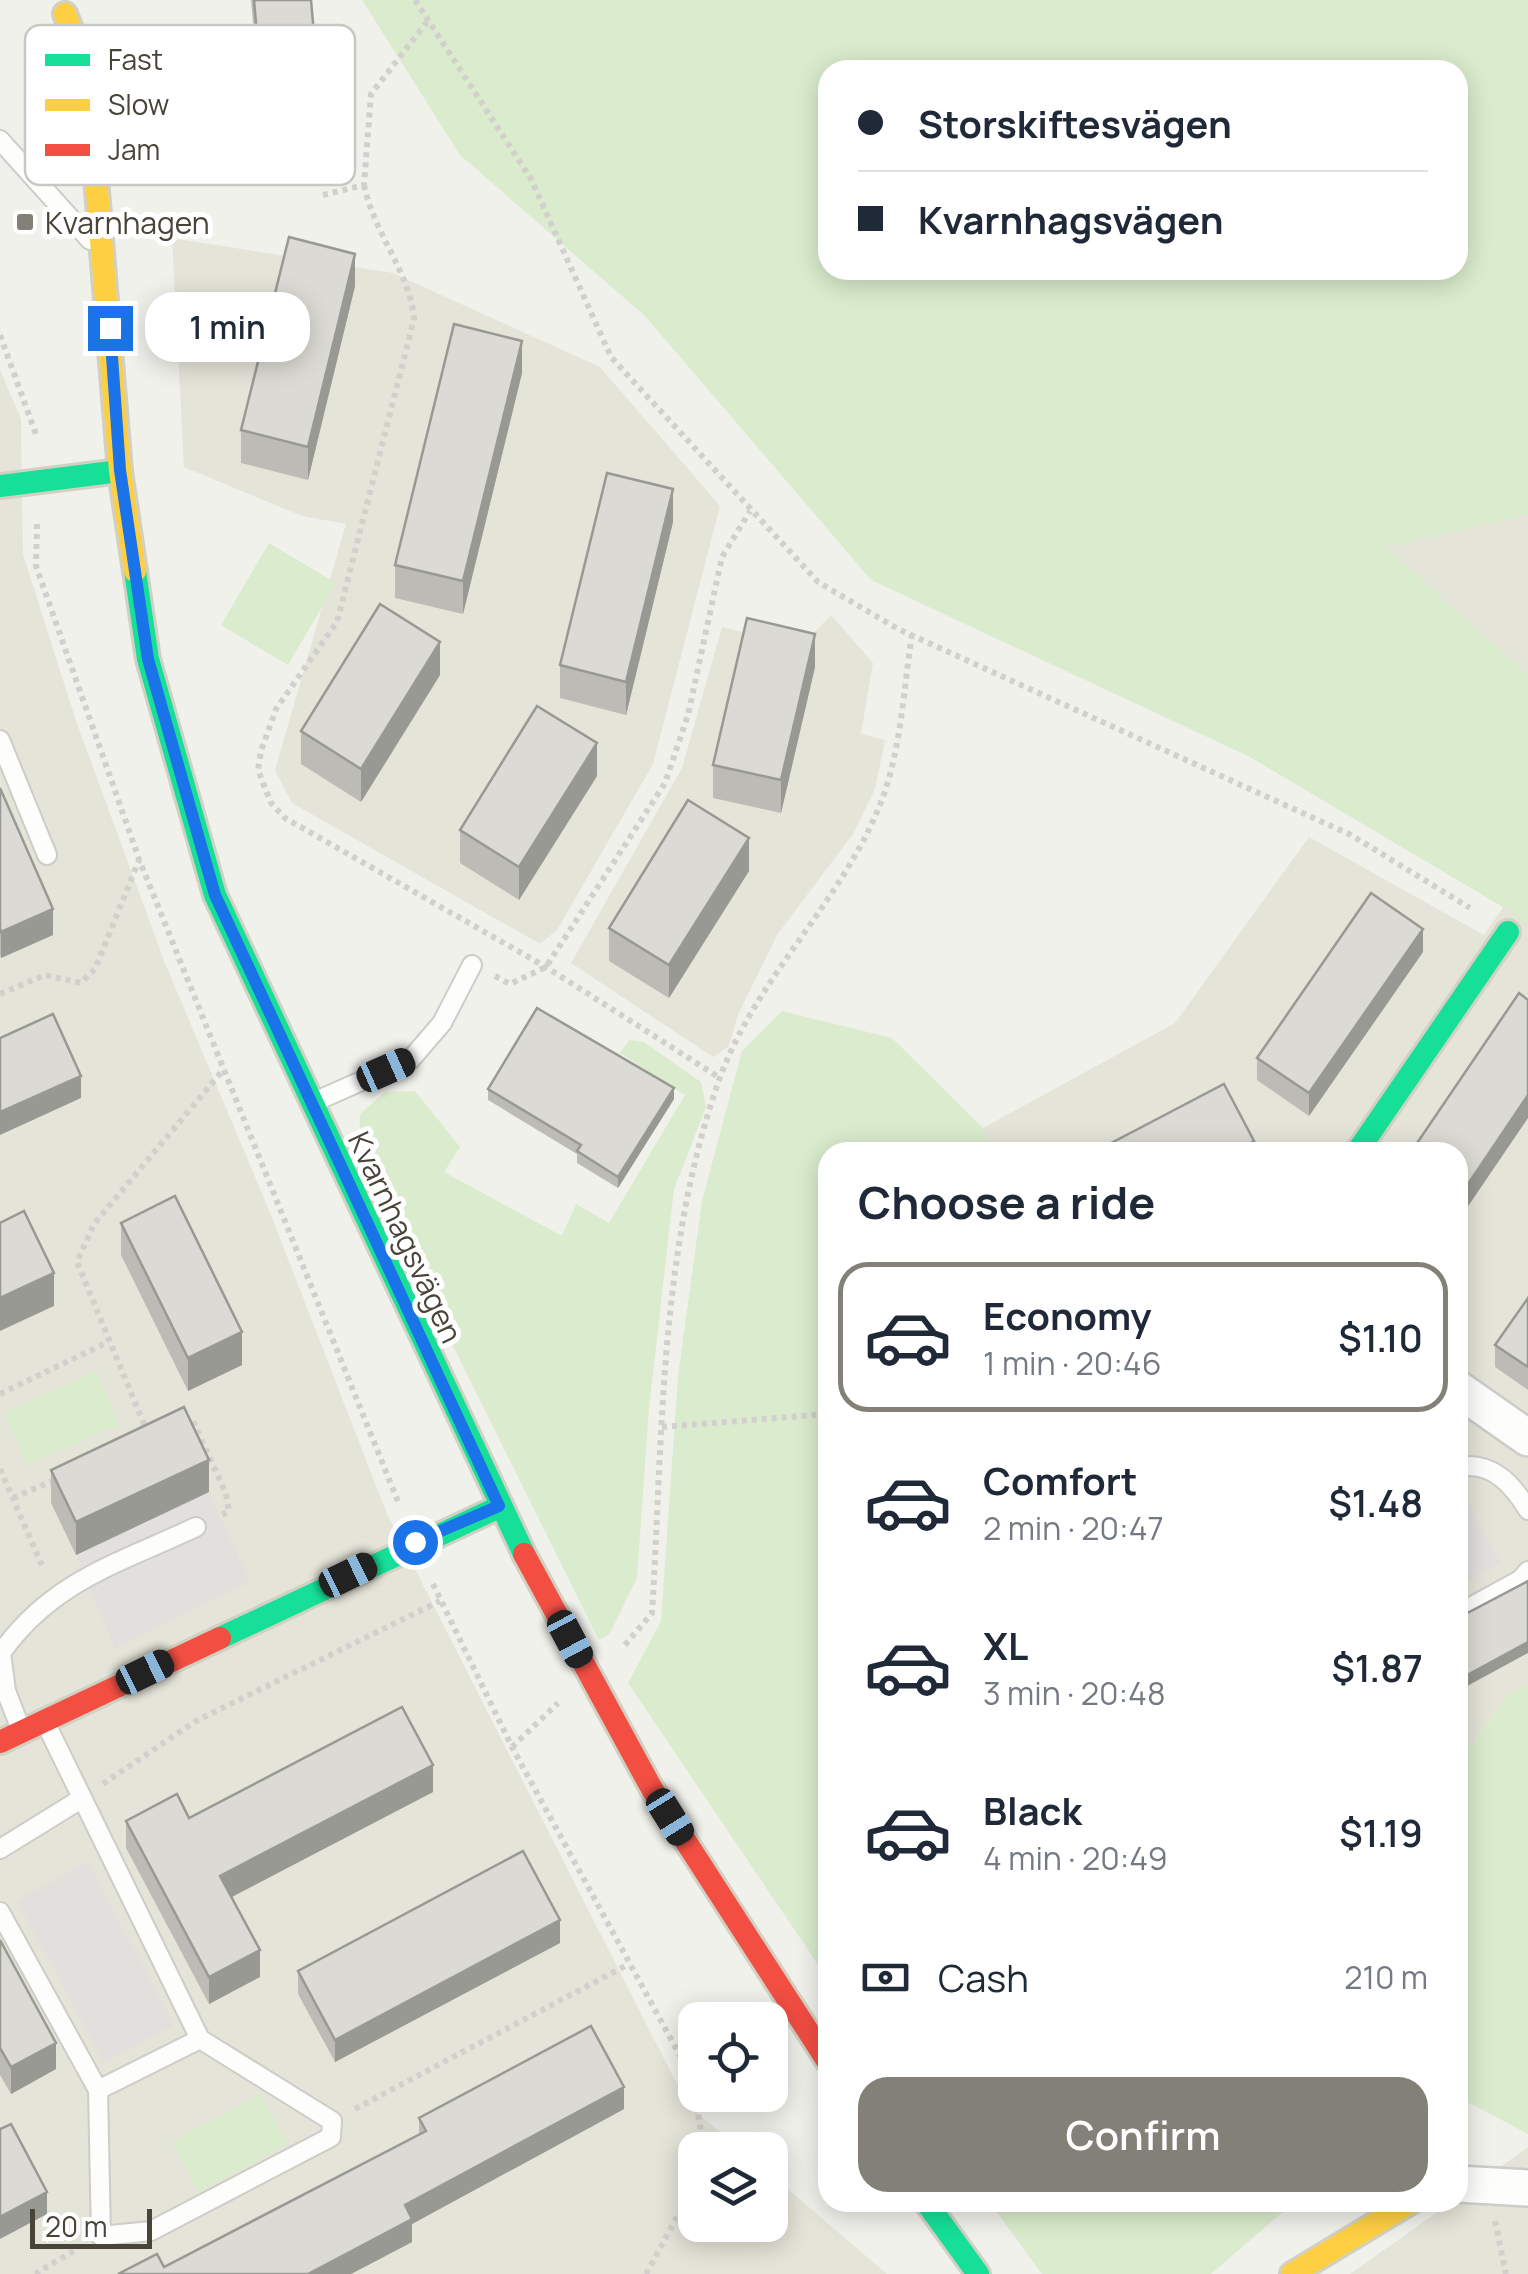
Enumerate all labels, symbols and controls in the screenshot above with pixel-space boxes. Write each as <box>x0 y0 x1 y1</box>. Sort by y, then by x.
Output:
legend <box>25 25 355 185</box>
text: Fast <box>108 40 163 78</box>
text: Slow <box>108 85 169 123</box>
text: Storskiftesvägen <box>918 97 1232 149</box>
text: Jam <box>108 130 160 168</box>
text: Kvarnhagsvägen <box>918 193 1223 245</box>
place label: Kvarnhagen <box>45 202 210 243</box>
marker: Kvarnhagen <box>14 211 36 233</box>
callout: 1 min <box>145 293 310 363</box>
text: 1 min <box>189 305 266 349</box>
route end <box>88 306 133 351</box>
car <box>352 1044 420 1096</box>
street label: Kvarnhagsvägen <box>339 1125 473 1349</box>
text: Choose a ride <box>858 1171 1155 1233</box>
text: Economy <box>983 1289 1152 1341</box>
icon: car <box>863 1292 953 1382</box>
text: $1.10 <box>1338 1311 1423 1363</box>
text: 1 min · 20:46 <box>983 1341 1162 1385</box>
text: Comfort <box>983 1454 1137 1506</box>
icon: car <box>863 1457 953 1547</box>
text: $1.48 <box>1328 1476 1423 1528</box>
text: 2 min · 20:47 <box>983 1506 1164 1550</box>
route start <box>393 1520 438 1565</box>
car <box>314 1548 382 1602</box>
car <box>543 1605 597 1673</box>
text: XL <box>983 1619 1028 1671</box>
icon: car <box>863 1622 953 1712</box>
text: $1.87 <box>1331 1641 1423 1693</box>
car <box>111 1645 179 1699</box>
text: 3 min · 20:48 <box>983 1671 1166 1715</box>
car <box>641 1784 699 1850</box>
text: Black <box>983 1784 1082 1836</box>
icon: car <box>863 1787 953 1877</box>
text: $1.19 <box>1339 1806 1423 1858</box>
text: 4 min · 20:49 <box>983 1836 1168 1880</box>
icon: cash <box>858 1950 913 2005</box>
text: Cash <box>938 1951 1029 2003</box>
text: 210 m <box>1344 1955 1428 1999</box>
map controls <box>678 2002 788 2242</box>
button: locate <box>678 2002 788 2112</box>
button: Confirm <box>858 2077 1428 2192</box>
button: layers <box>678 2132 788 2242</box>
scale bar <box>30 2204 152 2248</box>
text: 20 m <box>45 2207 107 2245</box>

